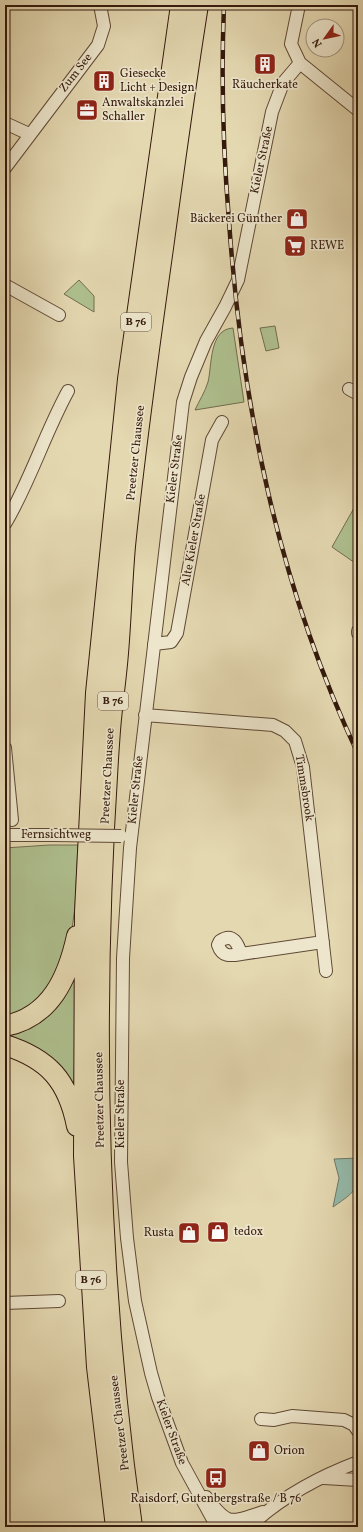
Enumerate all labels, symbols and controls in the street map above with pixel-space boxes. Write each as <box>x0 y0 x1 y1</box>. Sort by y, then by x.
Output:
north arrow <box>305 18 345 58</box>
text: N <box>309 35 326 50</box>
street label: Zum See <box>56 50 96 96</box>
building icon: Räucherkate <box>252 51 278 77</box>
place label: Giesecke Licht + Design <box>120 66 195 96</box>
building icon: Giesecke Licht + Design <box>91 68 117 94</box>
place label: Räucherkate <box>232 77 298 93</box>
place label: Anwaltskanzlei Schaller <box>102 95 184 125</box>
office icon: Anwaltskanzlei Schaller <box>74 97 100 123</box>
street label: Kieler Straße <box>247 124 277 195</box>
shop icon: Bäckerei Günther <box>284 206 310 232</box>
place label: Bäckerei Günther <box>190 211 282 227</box>
supermarket icon: REWE <box>282 233 308 259</box>
place label: REWE <box>310 238 344 254</box>
road number: B 76 <box>121 313 151 331</box>
street label: Preetzer Chaussee <box>123 404 149 502</box>
street label: Kieler Straße <box>163 434 187 504</box>
street label: Alte Kieler Straße <box>178 492 210 587</box>
road number: B 76 <box>98 692 128 710</box>
street label: Preetzer Chaussee <box>97 727 119 824</box>
street label: Timmsbrook <box>291 754 317 823</box>
street label: Kieler Straße <box>124 755 148 825</box>
street label: Fernsichtweg <box>21 827 91 843</box>
street label: Preetzer Chaussee <box>91 1052 109 1148</box>
street label: Kieler Straße <box>113 1079 129 1148</box>
shop icon: tedox <box>205 1219 231 1245</box>
shop icon: Rusta <box>176 1220 202 1246</box>
place label: tedox <box>234 1224 263 1240</box>
place label: Rusta <box>144 1225 174 1241</box>
road number: B 76 <box>76 1271 106 1289</box>
street label: Preetzer Chaussee <box>106 1374 134 1472</box>
street label: Kieler Straße <box>152 1397 190 1467</box>
shop icon: Orion <box>246 1438 272 1464</box>
place label: Orion <box>274 1443 305 1459</box>
bus stop icon: Raisdorf, Gutenbergstraße / B 76 <box>203 1465 229 1491</box>
place label: Raisdorf, Gutenbergstraße / B 76 <box>131 1491 301 1507</box>

